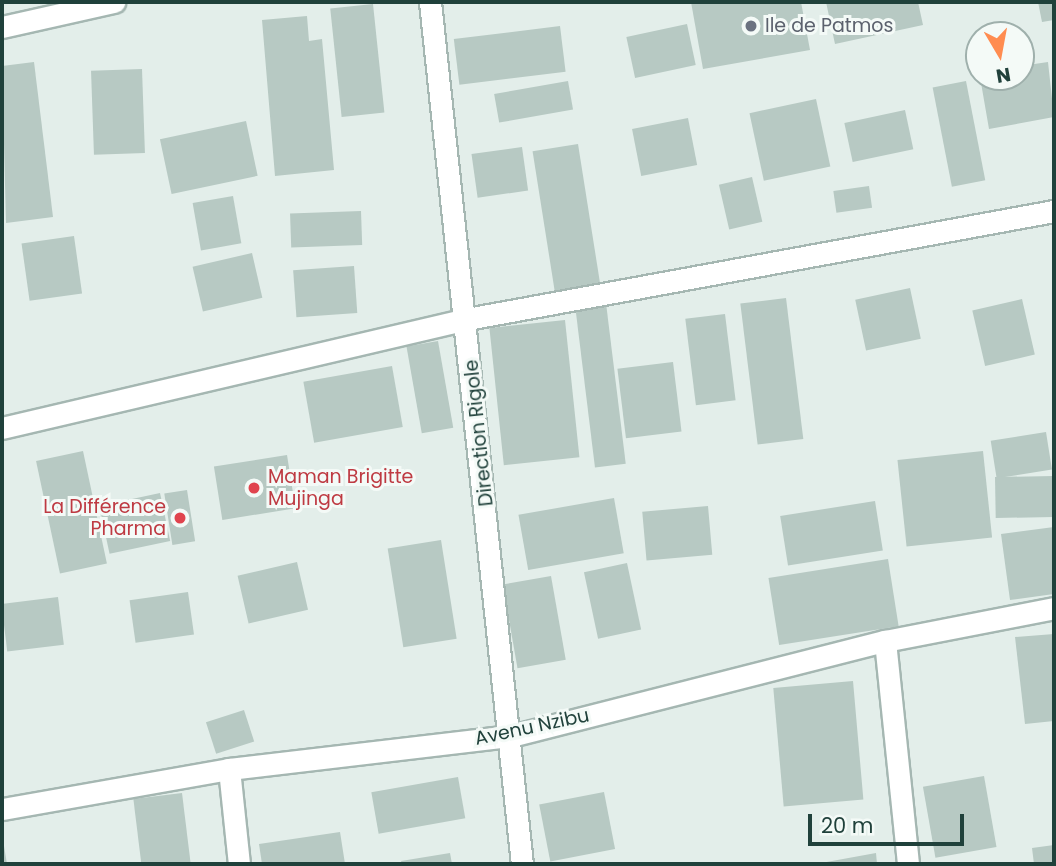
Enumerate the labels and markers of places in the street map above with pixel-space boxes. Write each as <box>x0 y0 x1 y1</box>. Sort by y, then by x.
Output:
place label: Ile de Patmos <box>765 15 893 37</box>
marker: Ile de Patmos <box>743 18 759 34</box>
place label: Maman Brigitte Mujinga <box>268 466 413 510</box>
marker: Maman Brigitte Mujinga <box>246 480 262 496</box>
place label: La Différence Pharma <box>43 496 166 540</box>
marker: La Différence Pharma <box>172 510 188 526</box>

